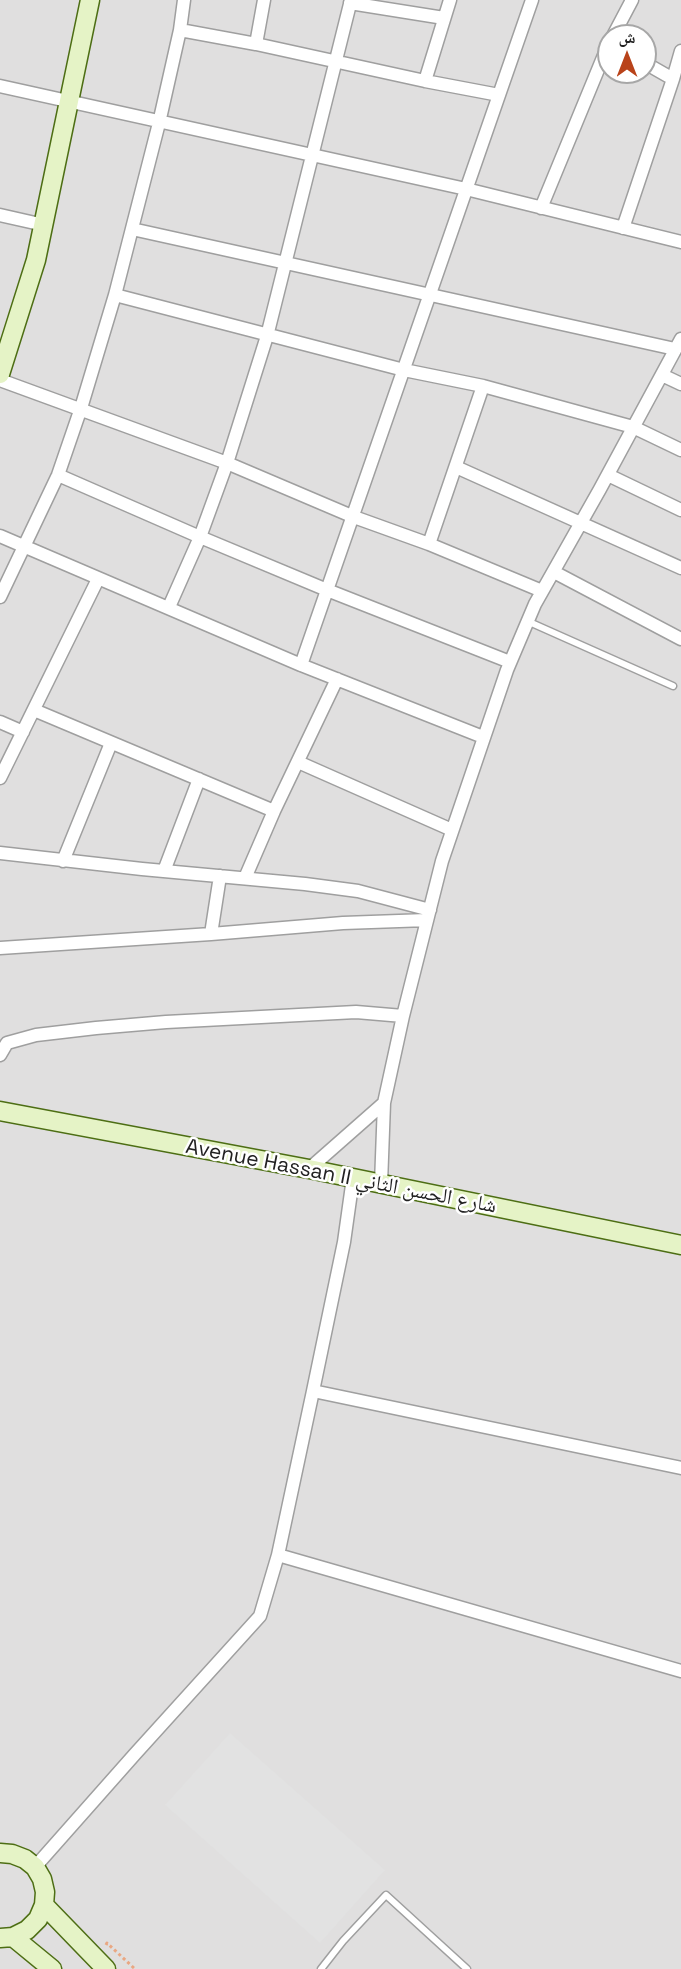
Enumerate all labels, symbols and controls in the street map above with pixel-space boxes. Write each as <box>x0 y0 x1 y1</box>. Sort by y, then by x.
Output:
north arrow <box>597 24 657 84</box>
text: ش <box>619 27 635 48</box>
street label: Avenue Hassan II شارع الحسن الثاني <box>183 1134 499 1220</box>

